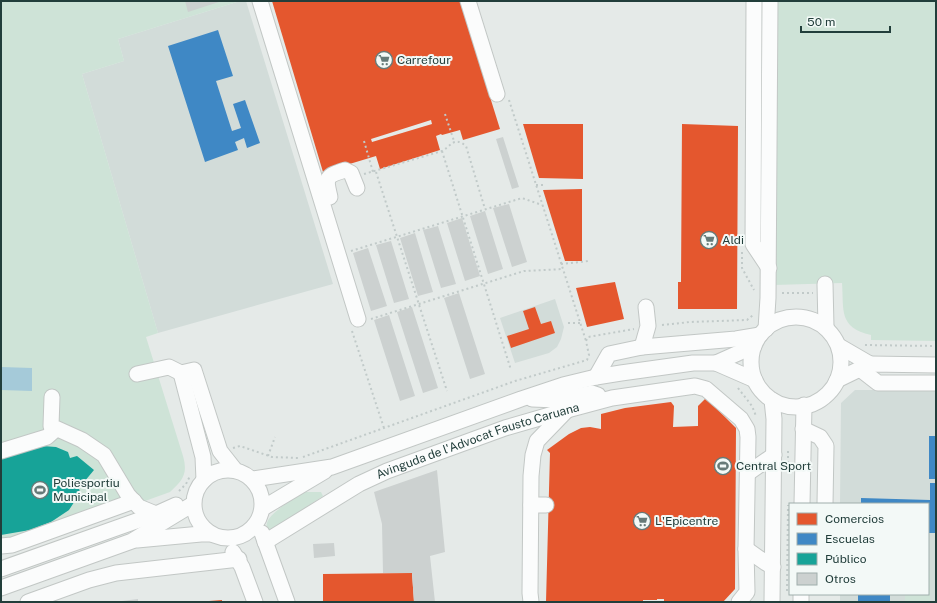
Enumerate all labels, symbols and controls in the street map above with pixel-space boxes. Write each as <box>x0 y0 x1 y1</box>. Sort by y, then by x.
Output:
scale bar <box>801 8 890 34</box>
text: 50 m <box>807 15 835 29</box>
supermarket icon: Carrefour <box>374 50 394 70</box>
place label: Carrefour <box>397 53 451 67</box>
supermarket icon: Aldi <box>699 230 719 250</box>
place label: Aldi <box>722 233 744 247</box>
street label: Avinguda de l'Advocat Fausto Caruana <box>374 400 581 482</box>
sports icon: Central Sport <box>713 456 733 476</box>
place label: Central Sport <box>736 459 812 473</box>
place label: Poliesportiu Municipal <box>53 476 120 504</box>
sports icon: Poliesportiu Municipal <box>30 480 50 500</box>
legend <box>789 503 929 595</box>
supermarket icon: L'Epicentre <box>632 511 652 531</box>
text: Comercios <box>825 512 884 526</box>
place label: L'Epicentre <box>655 514 719 528</box>
text: Escuelas <box>825 532 875 546</box>
text: Público <box>825 552 867 566</box>
text: Otros <box>825 572 856 586</box>

